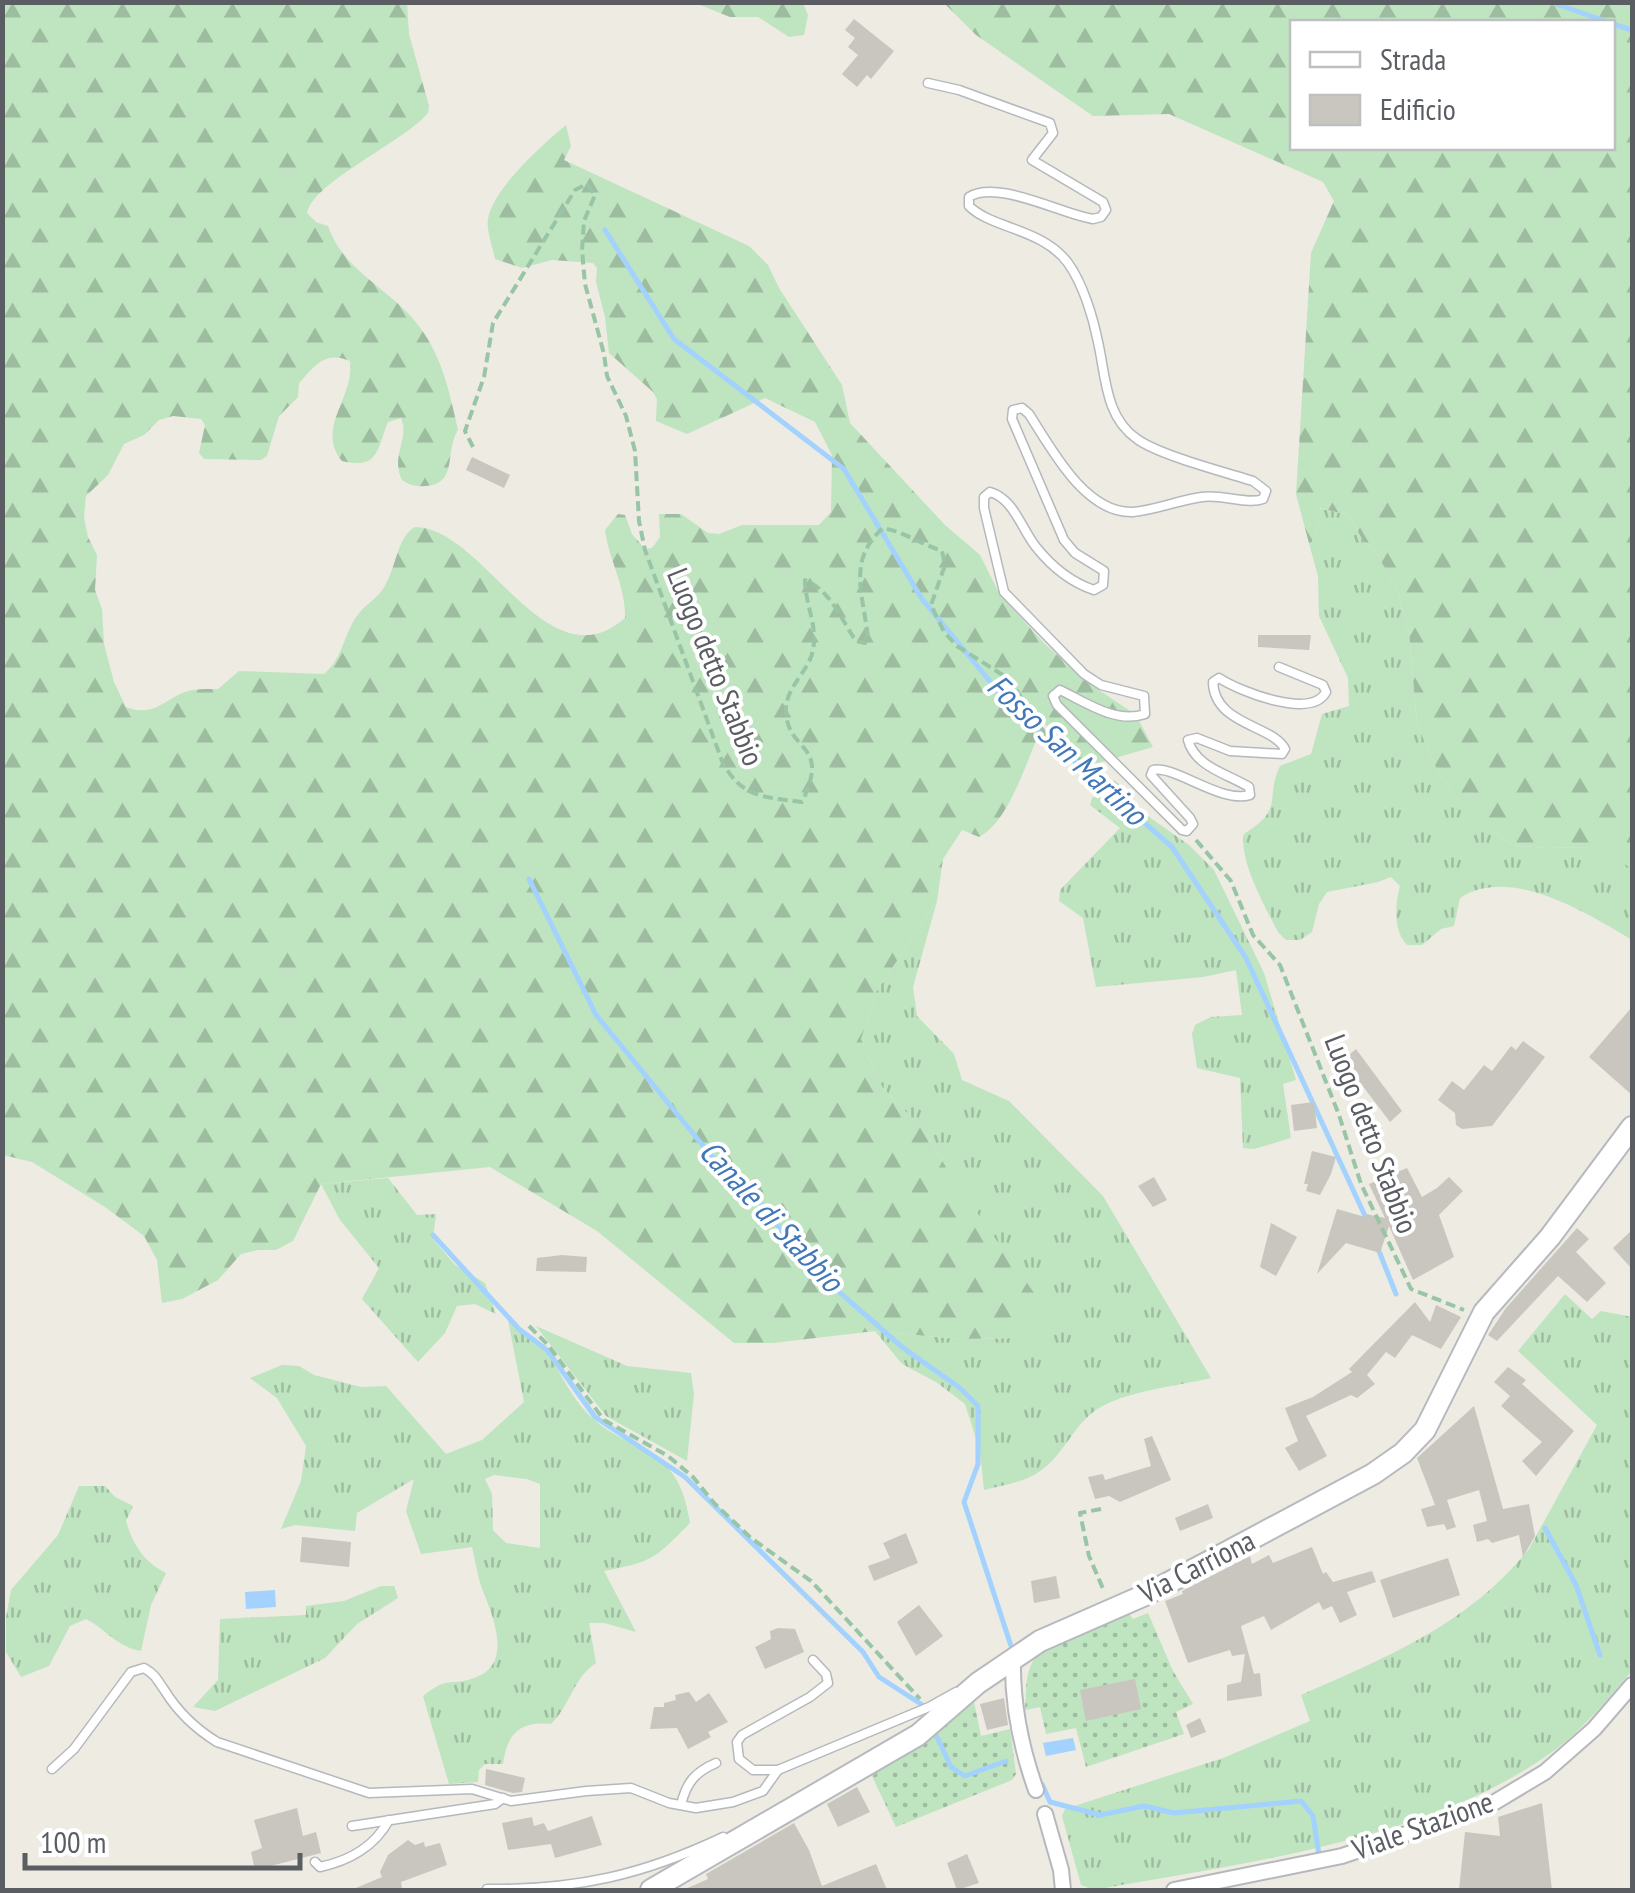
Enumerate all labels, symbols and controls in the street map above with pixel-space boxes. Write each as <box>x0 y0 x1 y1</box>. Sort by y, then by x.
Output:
legend <box>1290 20 1615 150</box>
text: Strada <box>1380 39 1446 78</box>
text: Edificio <box>1380 89 1456 128</box>
street label: Luogo detto Stabbio <box>659 562 774 771</box>
water label: Fosso San Martino <box>979 665 1158 835</box>
street label: Luogo detto Stabbio <box>1317 1029 1428 1238</box>
water label: Canale di Stabbio <box>691 1131 854 1302</box>
street label: Via Carriona <box>1131 1520 1261 1612</box>
street label: Viale Stazione <box>1346 1781 1498 1868</box>
scale bar <box>25 1808 300 1870</box>
text: 100 m <box>40 1822 106 1861</box>

